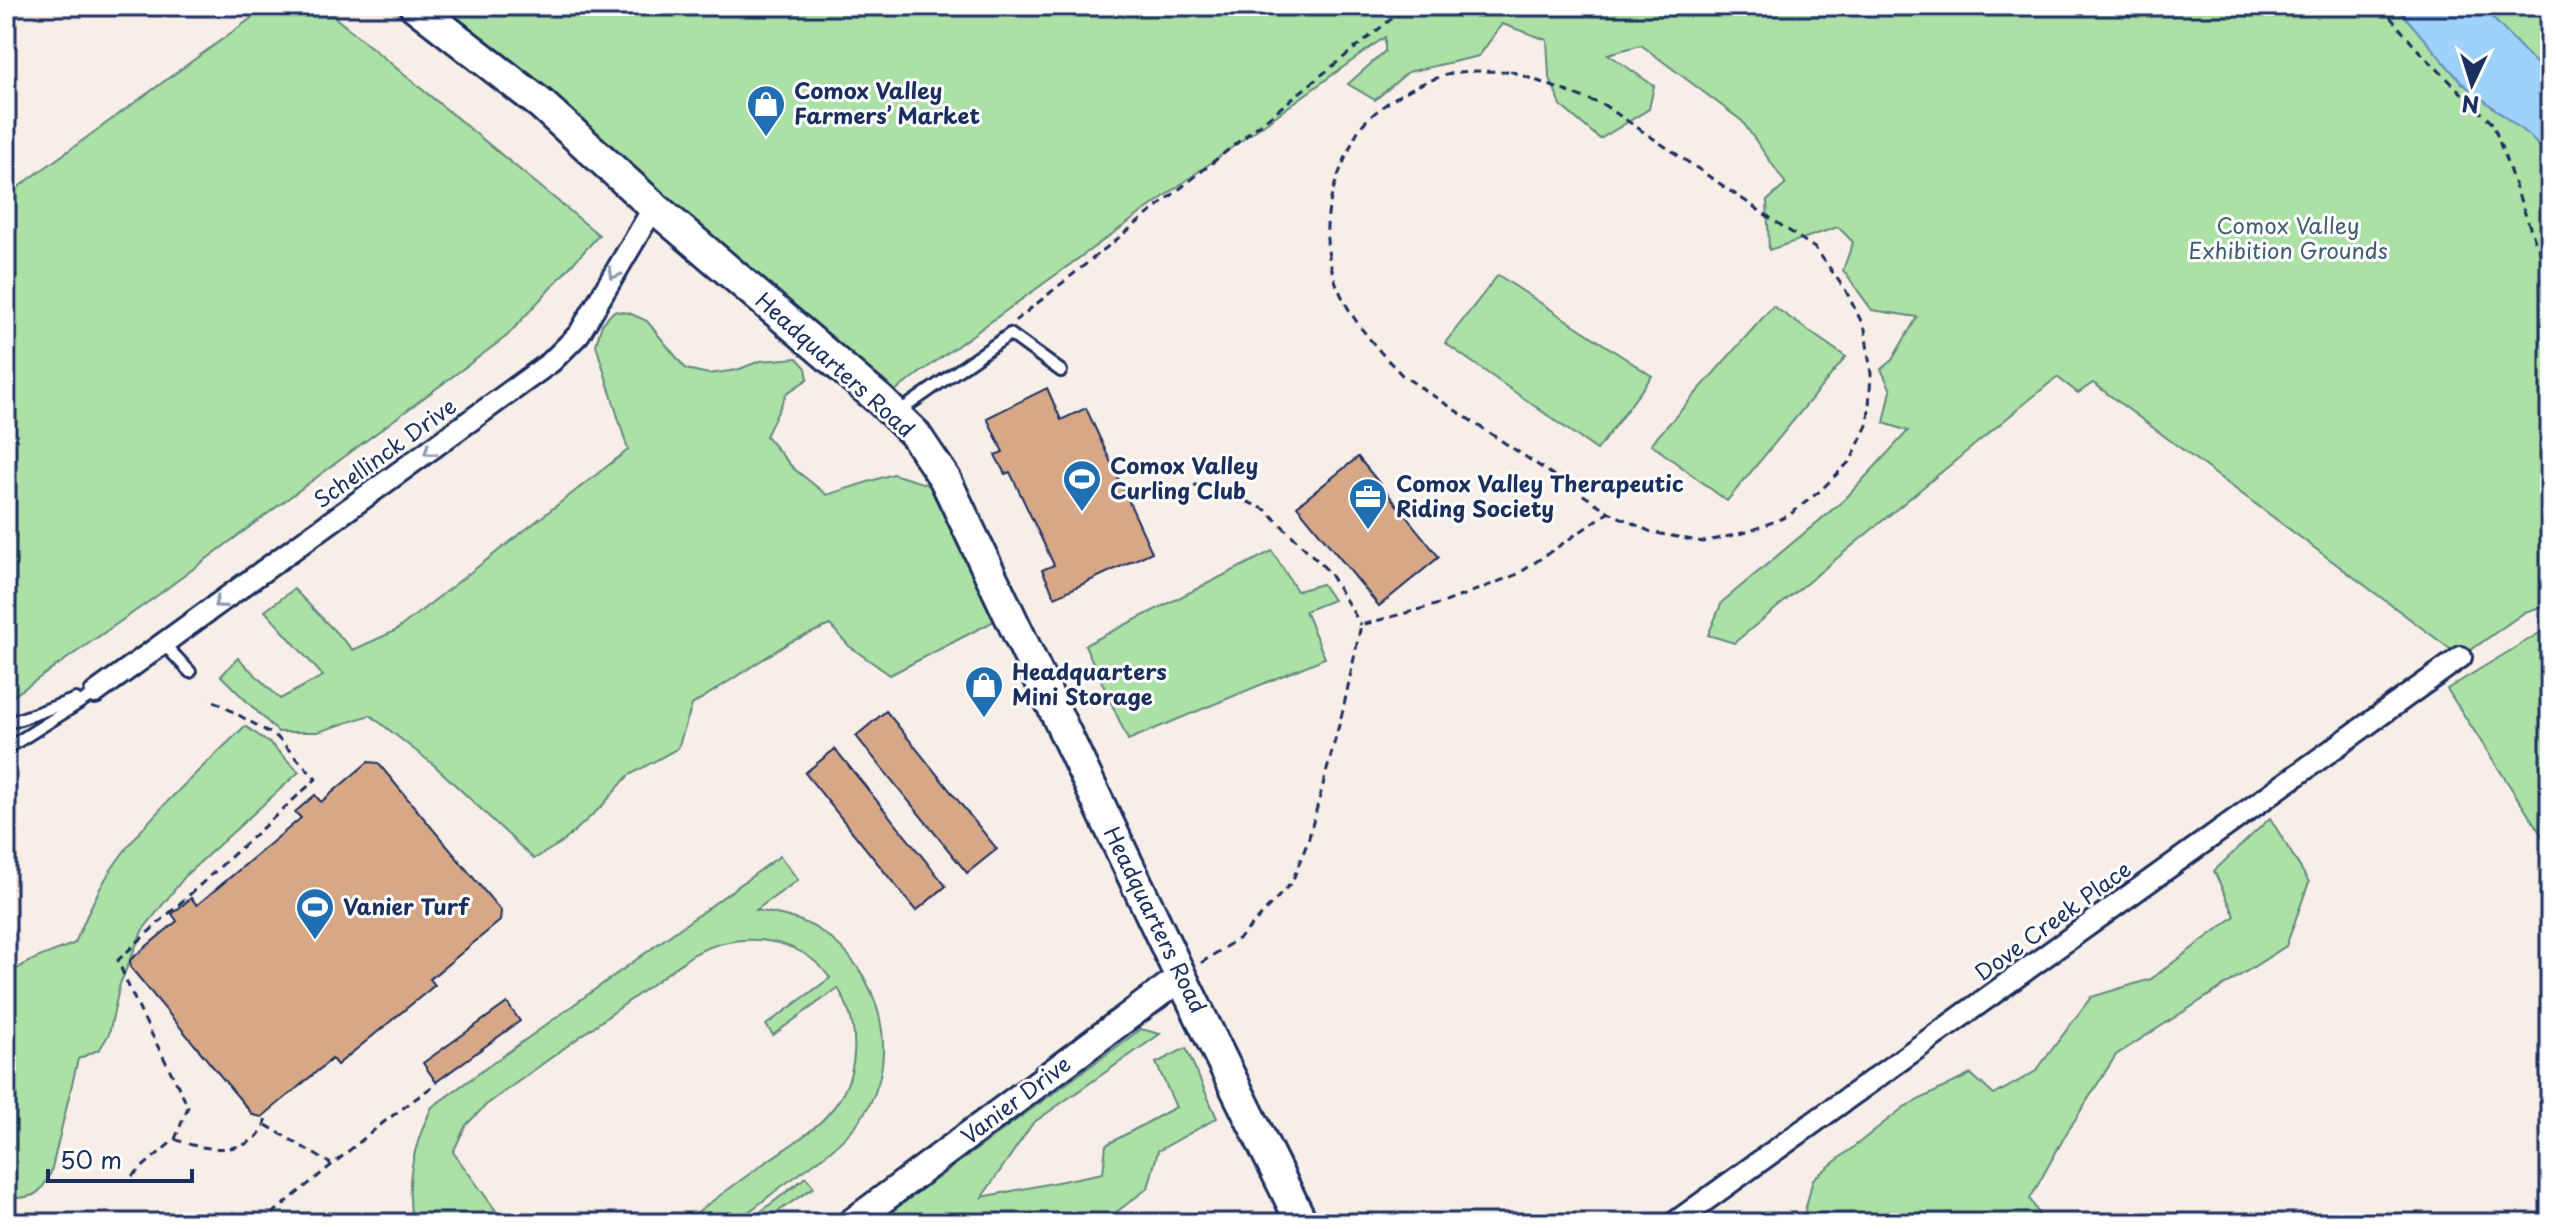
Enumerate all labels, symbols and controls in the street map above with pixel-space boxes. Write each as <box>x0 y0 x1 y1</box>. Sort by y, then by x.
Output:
north arrow <box>2432 44 2512 124</box>
place label: Comox Valley Farmers’ Market <box>794 73 980 131</box>
shop icon: Comox Valley Farmers’ Market <box>745 83 787 138</box>
text: N <box>2461 88 2480 123</box>
park label: Comox Valley Exhibition Grounds <box>2188 208 2388 266</box>
one-way arrow <box>609 265 624 280</box>
street label: Headquarters Road <box>749 283 923 444</box>
street label: Schellinck Drive <box>306 389 462 515</box>
one-way arrow <box>424 441 438 455</box>
place label: Comox Valley Curling Club <box>1110 448 1258 506</box>
sports icon: Comox Valley Curling Club <box>1061 458 1103 513</box>
place label: Comox Valley Therapeutic Riding Society <box>1396 466 1684 524</box>
office icon: Comox Valley Therapeutic Riding Society <box>1347 476 1389 531</box>
one-way arrow <box>213 593 227 608</box>
place label: Headquarters Mini Storage <box>1012 654 1167 712</box>
shop icon: Headquarters Mini Storage <box>963 664 1005 719</box>
street label: Headquarters Road <box>1097 820 1216 1018</box>
street label: Dove Creek Place <box>1967 852 2137 988</box>
sports icon: Vanier Turf <box>294 886 336 941</box>
place label: Vanier Turf <box>343 889 470 922</box>
street label: Vanier Drive <box>953 1047 1077 1151</box>
scale bar <box>48 1133 192 1183</box>
text: 50 m <box>60 1141 122 1177</box>

